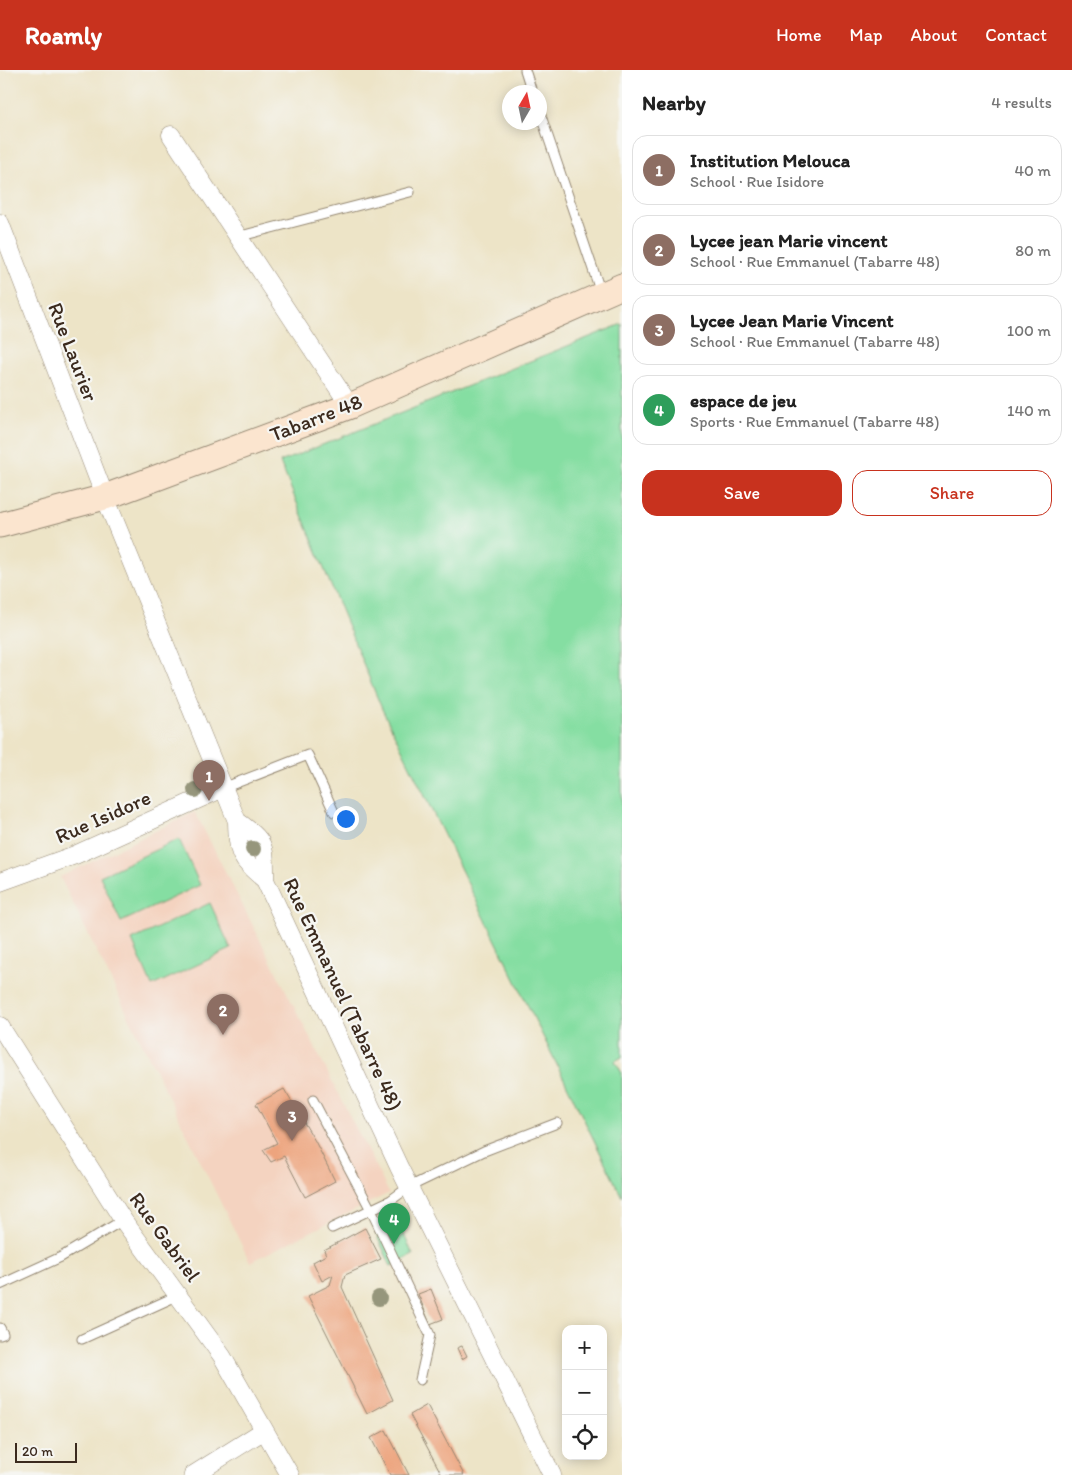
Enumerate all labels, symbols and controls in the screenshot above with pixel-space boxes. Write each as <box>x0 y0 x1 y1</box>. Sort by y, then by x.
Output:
text: Roamly <box>25 21 102 50</box>
text: Home <box>776 24 822 46</box>
text: Map <box>850 24 883 46</box>
text: About <box>911 24 957 46</box>
text: Contact <box>985 24 1047 46</box>
north arrow <box>502 85 547 130</box>
text: Nearby <box>642 90 706 115</box>
text: 4 results <box>991 93 1052 112</box>
text: Institution Melouca <box>690 149 850 172</box>
text: 1 <box>655 161 663 180</box>
text: 40 m <box>1014 161 1051 180</box>
text: School · Rue Isidore <box>690 172 824 191</box>
text: Lycee jean Marie vincent <box>690 229 888 252</box>
text: 2 <box>655 241 663 260</box>
text: 80 m <box>1015 241 1051 260</box>
text: School · Rue Emmanuel (Tabarre 48) <box>690 252 940 271</box>
street label: Rue Laurier <box>43 299 104 405</box>
text: Lycee Jean Marie Vincent <box>690 309 894 332</box>
text: 3 <box>655 321 663 340</box>
text: 100 m <box>1007 321 1051 340</box>
text: School · Rue Emmanuel (Tabarre 48) <box>690 332 940 351</box>
street label: Tabarre 48 <box>266 388 366 447</box>
text: espace de jeu <box>690 389 797 412</box>
text: 4 <box>654 401 664 420</box>
text: 140 m <box>1007 401 1051 420</box>
text: Sports · Rue Emmanuel (Tabarre 48) <box>690 412 939 431</box>
button: Save <box>642 470 842 516</box>
button: Share <box>852 470 1052 516</box>
pin: 1 <box>193 760 225 801</box>
street label: Rue Isidore <box>51 784 154 849</box>
your location <box>333 806 359 832</box>
street label: Rue Emmanuel (Tabarre 48) <box>278 873 408 1114</box>
pin: 2 <box>207 994 239 1035</box>
pin: 3 <box>276 1100 308 1141</box>
street label: Rue Gabriel <box>125 1187 206 1286</box>
pin: 4 <box>378 1203 410 1244</box>
map controls <box>562 1325 607 1460</box>
button: + <box>562 1325 607 1370</box>
button: − <box>562 1370 607 1415</box>
button: locate <box>562 1415 607 1460</box>
scale bar <box>15 1440 78 1463</box>
text: 20 m <box>22 1443 53 1460</box>

